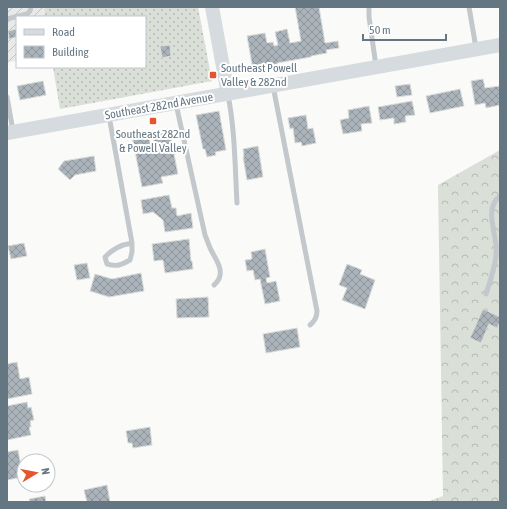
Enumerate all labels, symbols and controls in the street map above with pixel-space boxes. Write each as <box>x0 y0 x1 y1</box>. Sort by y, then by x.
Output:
legend <box>16 16 146 68</box>
scale bar <box>363 16 446 42</box>
text: 50 m <box>369 23 391 37</box>
text: Road <box>52 25 75 39</box>
text: Building <box>52 45 90 59</box>
place label: Southeast Powell Valley & 282nd <box>221 61 298 89</box>
marker: Southeast Powell Valley & 282nd <box>208 70 218 80</box>
street label: Southeast 282nd Avenue <box>104 90 214 122</box>
marker: Southeast 282nd & Powell Valley <box>148 116 158 126</box>
place label: Southeast 282nd & Powell Valley <box>116 127 190 155</box>
north arrow <box>16 453 56 493</box>
text: N <box>39 467 52 476</box>

